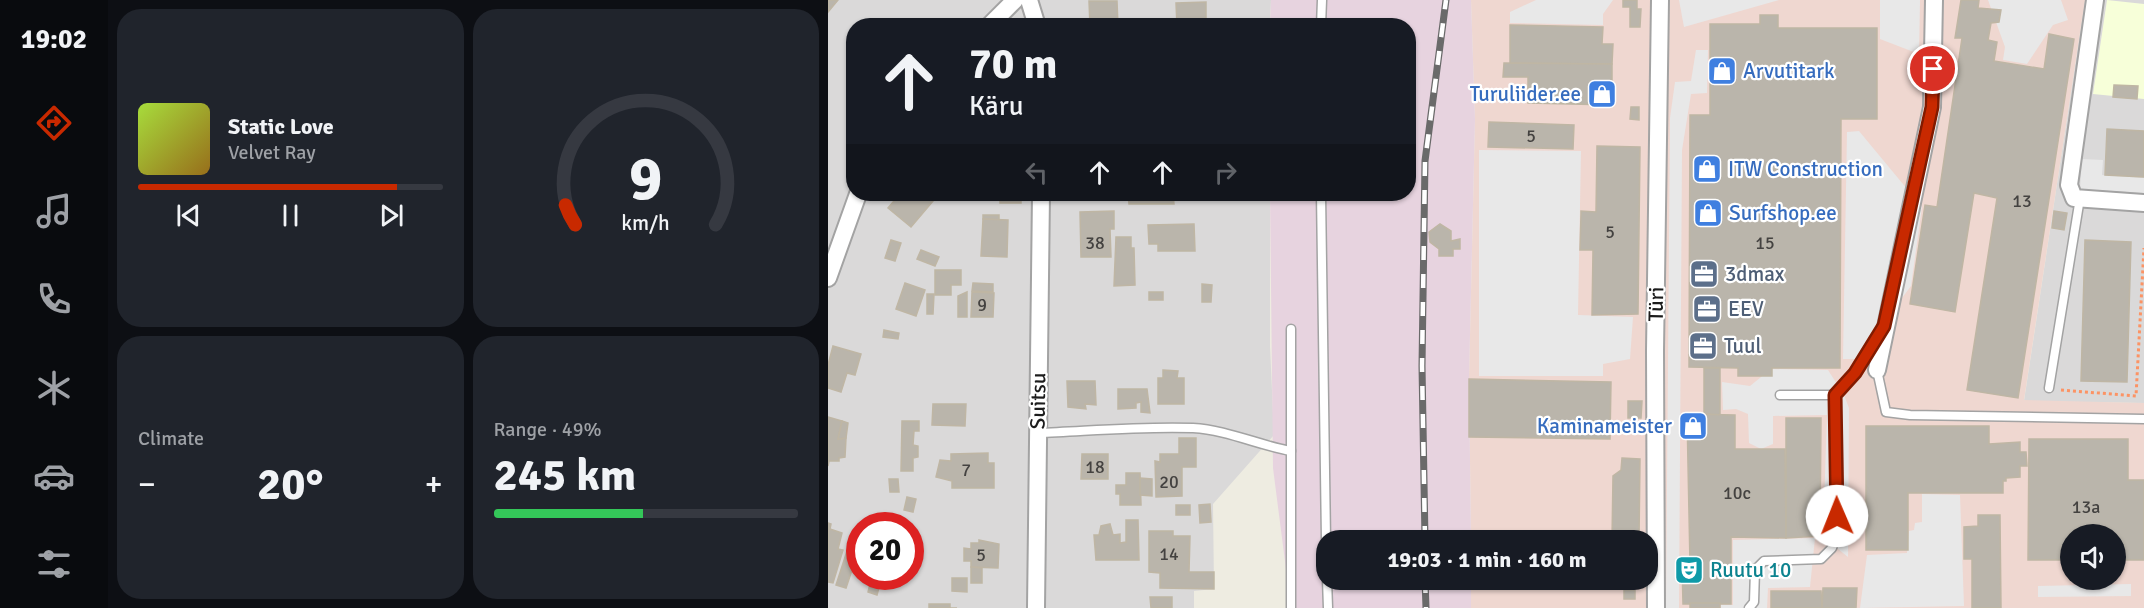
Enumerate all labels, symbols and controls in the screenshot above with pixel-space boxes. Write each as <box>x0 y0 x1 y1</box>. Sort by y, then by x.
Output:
text: 19:02 <box>21 23 87 56</box>
text: 70 m <box>969 39 1058 90</box>
icon: ahead <box>870 42 948 120</box>
pin <box>1907 43 1958 94</box>
icon: arrive <box>1916 52 1949 85</box>
shop icon: Arvutitark <box>1706 55 1738 87</box>
place label: Arvutitark <box>1743 58 1835 84</box>
shop icon: Turuliider.ee <box>1586 78 1618 110</box>
place label: Turuliider.ee <box>1470 81 1581 107</box>
text: Käru <box>969 90 1024 123</box>
icon: directions <box>33 102 75 144</box>
text: Static Love <box>228 113 334 140</box>
house number: 5 <box>1526 125 1536 147</box>
text: Velvet Ray <box>228 140 316 165</box>
text: 9 <box>629 140 663 217</box>
shop icon: ITW Construction <box>1691 153 1723 185</box>
icon: left <box>1020 156 1053 189</box>
icon: ahead <box>1083 156 1116 189</box>
icon: ahead <box>1146 156 1179 189</box>
icon: right <box>1209 156 1242 189</box>
place label: ITW Construction <box>1728 156 1883 182</box>
icon: music <box>33 190 75 232</box>
house number: 13 <box>2012 190 2032 212</box>
shop icon: Surfshop.ee <box>1692 197 1724 229</box>
icon: previous <box>172 199 205 232</box>
icon: pause <box>274 199 307 232</box>
icon: next <box>375 199 408 232</box>
place label: Surfshop.ee <box>1729 200 1837 226</box>
text: km/h <box>621 210 670 236</box>
house number: 5 <box>1605 221 1615 243</box>
house number: 38 <box>1085 232 1105 254</box>
house number: 15 <box>1755 232 1775 254</box>
office icon: 3dmax <box>1688 258 1720 290</box>
place label: 3dmax <box>1725 261 1785 287</box>
icon: phone <box>33 278 75 320</box>
street label: Türi <box>1643 286 1669 322</box>
office icon: EEV <box>1691 293 1723 325</box>
house number: 9 <box>977 294 987 316</box>
place label: EEV <box>1728 296 1764 322</box>
office icon: Tuul <box>1687 330 1719 362</box>
place label: Tuul <box>1724 333 1762 359</box>
icon: climate <box>33 367 75 409</box>
street label: Suitsu <box>1025 372 1051 430</box>
shop icon: Kaminameister <box>1677 410 1709 442</box>
place label: Kaminameister <box>1537 413 1672 439</box>
text: Range · 49% <box>494 417 602 442</box>
text: Climate <box>138 426 204 451</box>
text: 245 km <box>494 448 636 503</box>
icon: car <box>33 455 75 497</box>
house number: 18 <box>1085 456 1105 478</box>
text: 20° <box>257 457 324 512</box>
house number: 7 <box>961 459 971 481</box>
text: − <box>138 464 156 505</box>
text: + <box>425 464 442 505</box>
house number: 20 <box>1159 471 1179 493</box>
house number: 10c <box>1723 482 1751 504</box>
position arrow <box>1805 484 1869 548</box>
house number: 13a <box>2072 496 2100 518</box>
speed limit sign: 20 <box>846 512 924 590</box>
map controls <box>2060 524 2126 590</box>
button: sound <box>2060 524 2126 590</box>
icon: filters <box>33 543 75 585</box>
house number: 14 <box>1159 543 1179 565</box>
house number: 5 <box>976 544 986 566</box>
text: 19:03 · 1 min · 160 m <box>1387 546 1587 573</box>
theatre icon: Ruutu 10 <box>1673 554 1705 586</box>
place label: Ruutu 10 <box>1710 557 1791 583</box>

